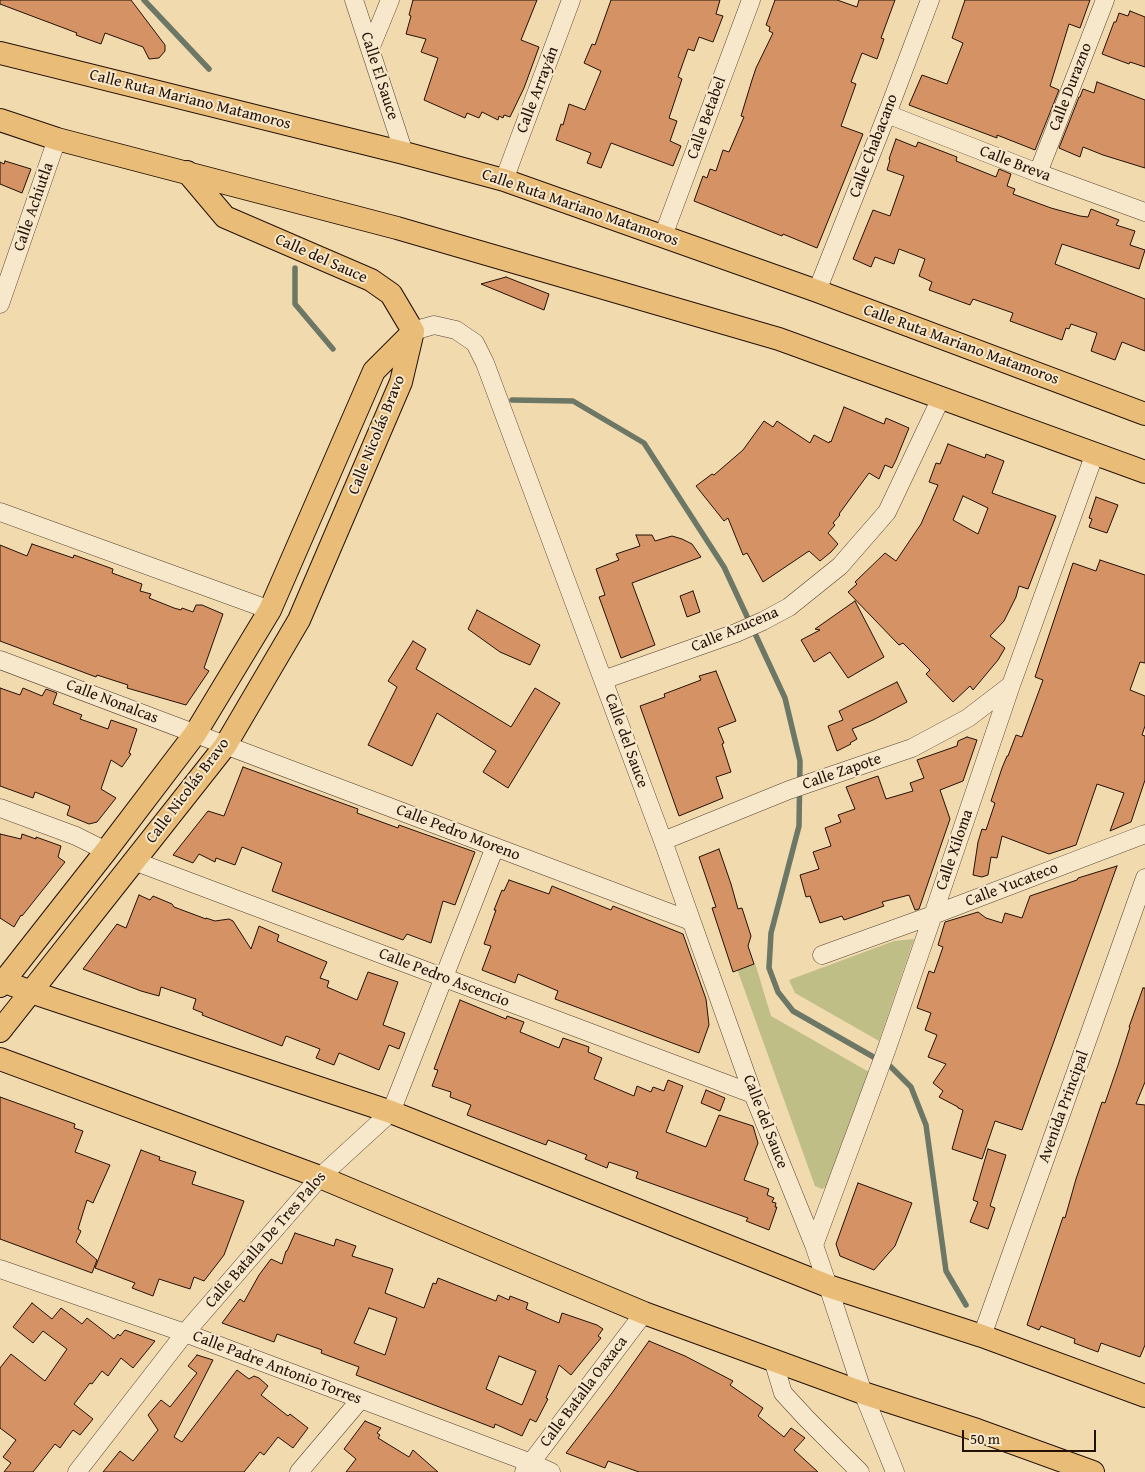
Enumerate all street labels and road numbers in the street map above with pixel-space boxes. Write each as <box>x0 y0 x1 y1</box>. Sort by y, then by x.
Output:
street label: Calle El Sauce <box>356 30 402 122</box>
street label: Calle Durazno <box>1045 40 1097 134</box>
street label: Calle Arrayán <box>513 44 563 136</box>
street label: Calle Ruta Mariano Matamoros <box>87 66 293 134</box>
street label: Calle Betabel <box>683 74 731 162</box>
street label: Calle Chabacano <box>845 92 903 200</box>
street label: Calle Breva <box>977 142 1053 186</box>
street label: Calle Achiutla <box>10 160 58 254</box>
street label: Calle Ruta Mariano Matamoros <box>479 165 681 251</box>
street label: Calle del Sauce <box>272 230 370 288</box>
street label: Calle Ruta Mariano Matamoros <box>861 301 1061 389</box>
street label: Calle Nicolás Bravo <box>344 373 410 497</box>
street label: Calle Azucena <box>689 603 781 657</box>
street label: Calle Nonalcas <box>63 676 161 728</box>
street label: Calle del Sauce <box>600 691 652 791</box>
street label: Calle Nicolás Bravo <box>142 734 234 848</box>
street label: Calle Zapote <box>800 750 884 794</box>
street label: Calle Pedro Moreno <box>393 801 523 865</box>
street label: Calle Xiloma <box>932 807 978 893</box>
street label: Calle Yucateco <box>963 859 1061 911</box>
street label: Calle Pedro Ascencio <box>376 944 512 1012</box>
street label: Avenida Principal <box>1035 1048 1093 1166</box>
street label: Calle del Sauce <box>738 1072 792 1172</box>
street label: Calle Batalla De Tres Palos <box>201 1168 331 1312</box>
street label: Calle Padre Antonio Torres <box>190 1327 364 1409</box>
street label: Calle Batalla Oaxaca <box>536 1333 632 1451</box>

